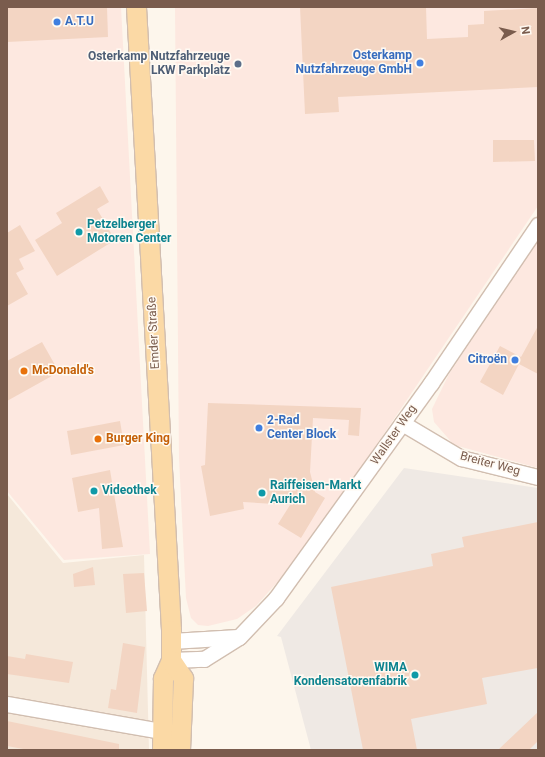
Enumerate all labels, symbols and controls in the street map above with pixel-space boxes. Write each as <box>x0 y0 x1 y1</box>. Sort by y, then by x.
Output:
north arrow <box>493 12 533 52</box>
place label: A.T.U <box>65 15 94 29</box>
marker: A.T.U <box>52 17 62 27</box>
text: N <box>518 26 532 35</box>
place label: Osterkamp Nutzfahrzeuge GmbH <box>295 49 412 77</box>
place label: Osterkamp Nutzfahrzeuge LKW Parkplatz <box>88 50 230 78</box>
marker: Osterkamp Nutzfahrzeuge GmbH <box>415 58 425 68</box>
marker: Osterkamp Nutzfahrzeuge LKW Parkplatz <box>233 59 243 69</box>
place label: Petzelberger Motoren Center <box>87 218 171 246</box>
marker: Petzelberger Motoren Center <box>74 227 84 237</box>
street label: Emder Straße <box>145 296 163 370</box>
place label: Citroën <box>468 353 507 367</box>
marker: Citroën <box>510 355 520 365</box>
place label: McDonald's <box>32 364 94 378</box>
marker: McDonald's <box>19 366 29 376</box>
street label: Wallster Weg <box>368 402 420 468</box>
place label: 2-Rad Center Block <box>267 414 336 442</box>
marker: 2-Rad Center Block <box>254 423 264 433</box>
place label: Burger King <box>106 432 170 446</box>
marker: Burger King <box>93 434 103 444</box>
street label: Breiter Weg <box>458 449 522 479</box>
place label: Raiffeisen-Markt Aurich <box>270 479 361 507</box>
place label: Videothek <box>102 484 157 498</box>
marker: Videothek <box>89 486 99 496</box>
marker: Raiffeisen-Markt Aurich <box>257 488 267 498</box>
place label: WIMA Kondensatorenfabrik <box>294 661 407 689</box>
marker: WIMA Kondensatorenfabrik <box>410 670 420 680</box>

